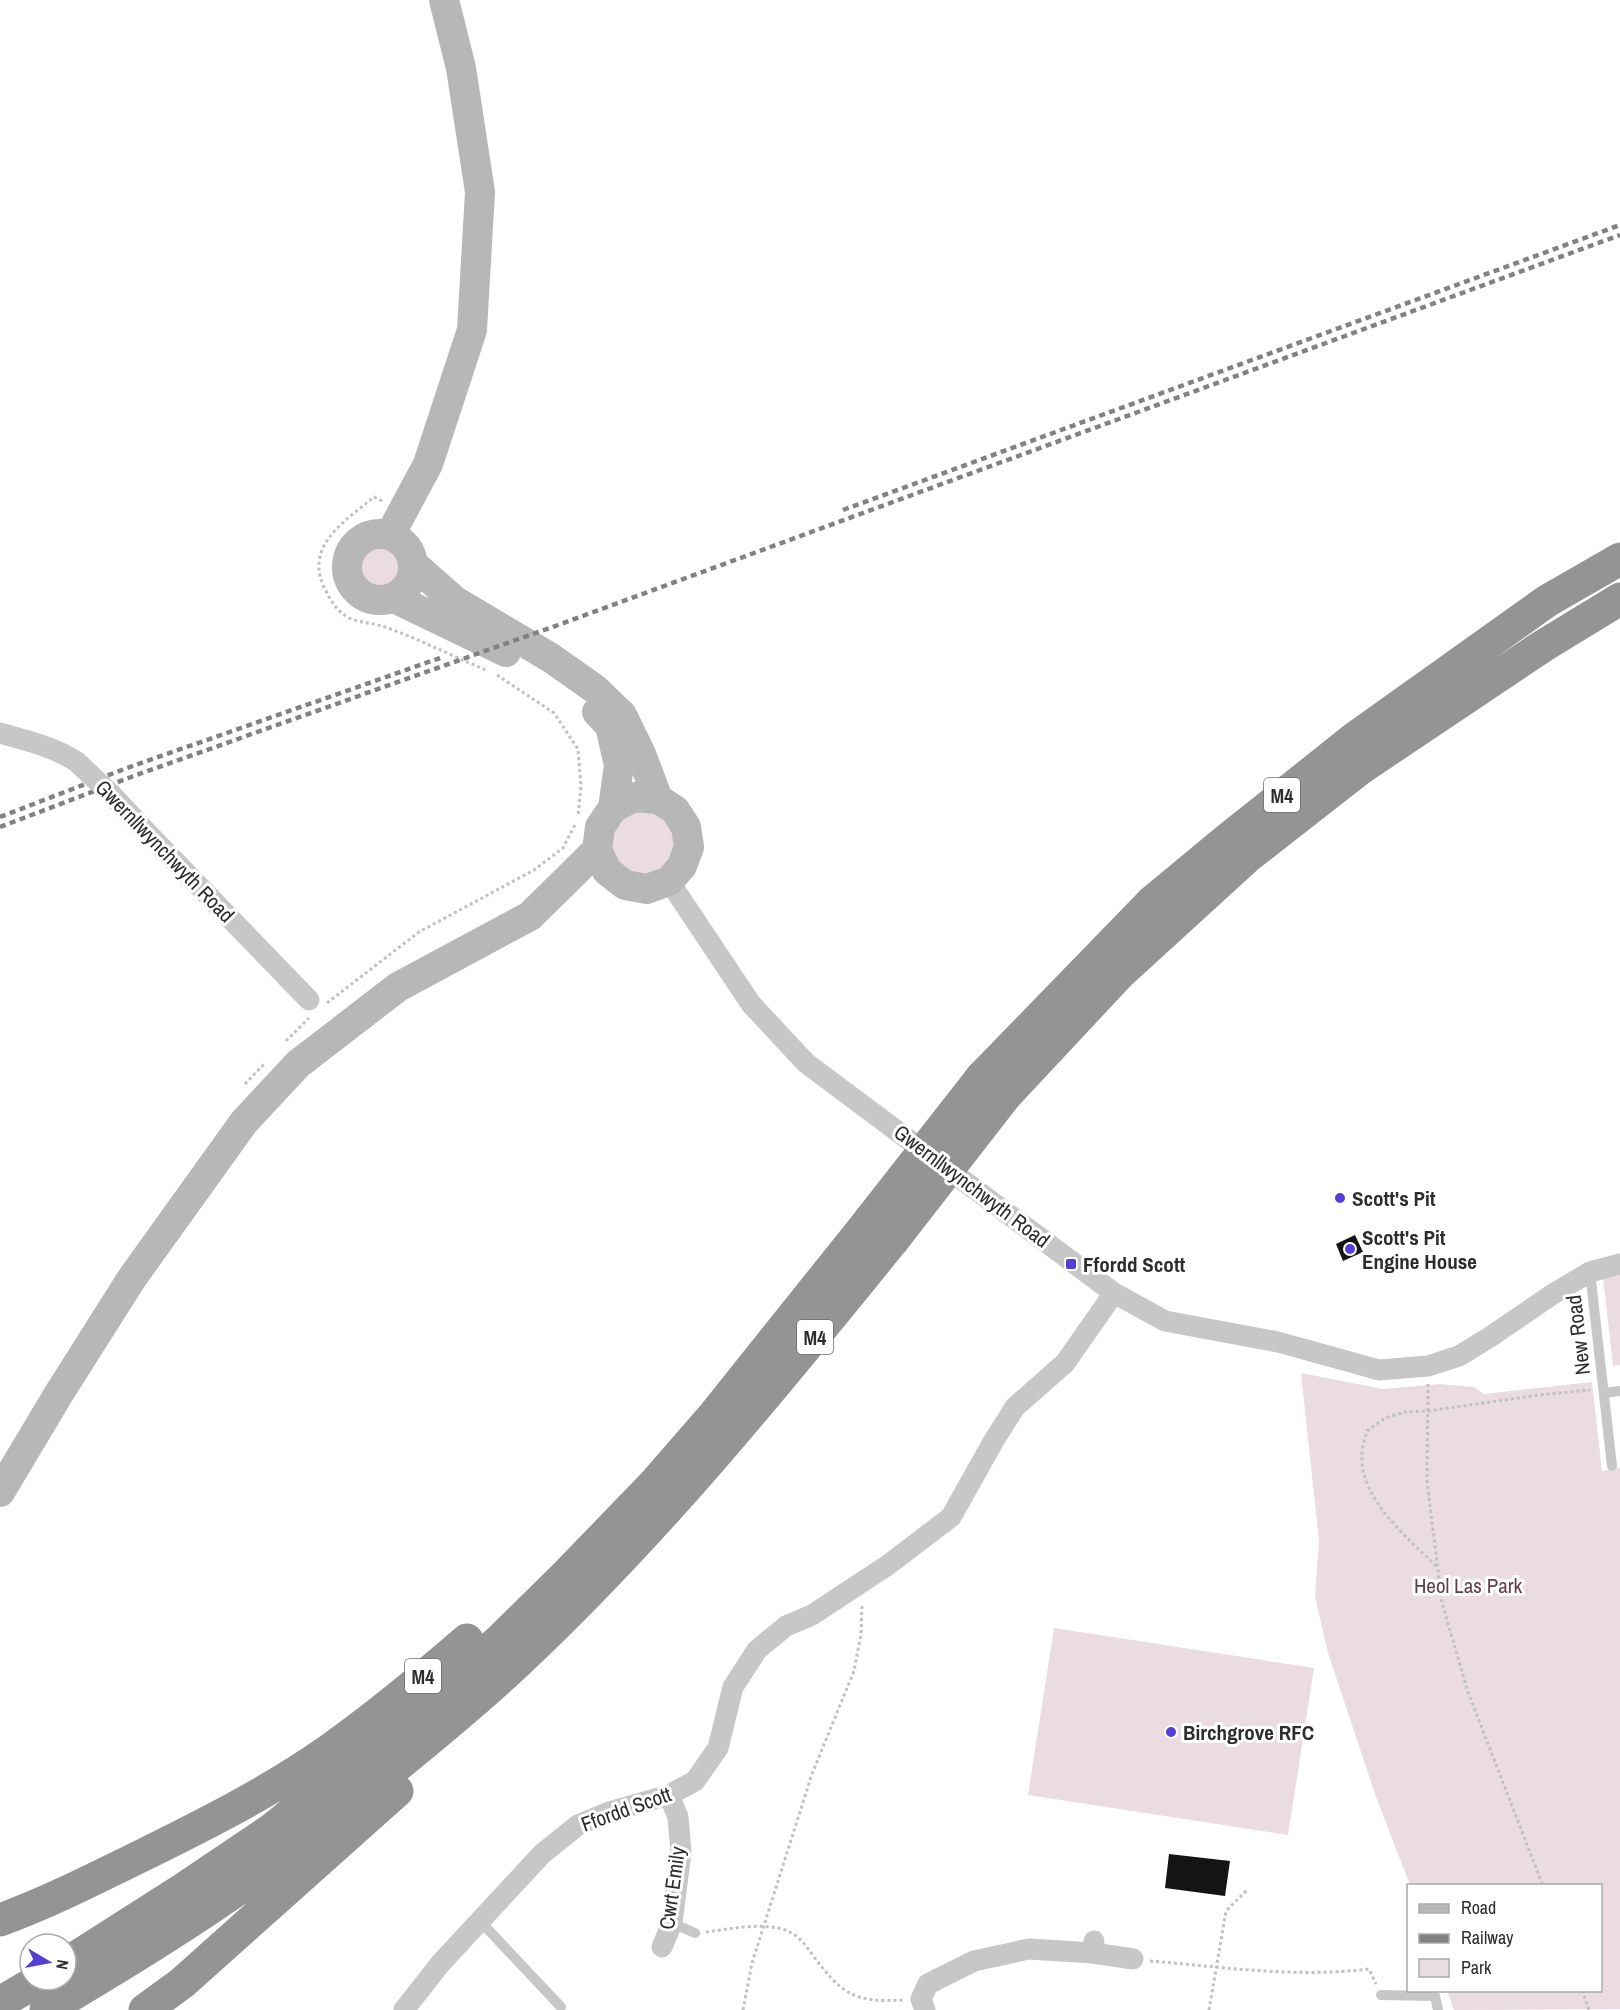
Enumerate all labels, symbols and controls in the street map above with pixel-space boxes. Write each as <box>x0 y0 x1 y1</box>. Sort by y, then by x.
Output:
street label: Gwernllwynchwyth Road <box>89 773 241 929</box>
road number: M4 <box>1264 778 1300 812</box>
street label: Gwernllwynchwyth Road <box>888 1118 1056 1254</box>
place label: Scott's Pit <box>1352 1184 1436 1213</box>
marker: Scott's Pit <box>1333 1191 1347 1205</box>
place label: Scott's Pit Engine House <box>1362 1223 1477 1276</box>
marker: Scott's Pit Engine House <box>1343 1242 1357 1256</box>
place label: Ffordd Scott <box>1083 1250 1186 1279</box>
marker: Ffordd Scott <box>1064 1257 1078 1271</box>
street label: New Road <box>1559 1293 1597 1377</box>
road number: M4 <box>797 1320 833 1354</box>
park label: Heol Las Park <box>1414 1571 1522 1600</box>
road number: M4 <box>405 1659 441 1693</box>
place label: Birchgrove RFC <box>1183 1718 1314 1747</box>
marker: Birchgrove RFC <box>1164 1725 1178 1739</box>
street label: Ffordd Scott <box>577 1779 675 1839</box>
street label: Cwrt Emily <box>652 1844 692 1931</box>
legend <box>1407 1884 1602 1992</box>
text: Road <box>1461 1895 1496 1920</box>
text: Railway <box>1461 1925 1514 1950</box>
north arrow <box>18 1932 78 1992</box>
text: Park <box>1461 1955 1492 1980</box>
text: N <box>51 1958 74 1971</box>

